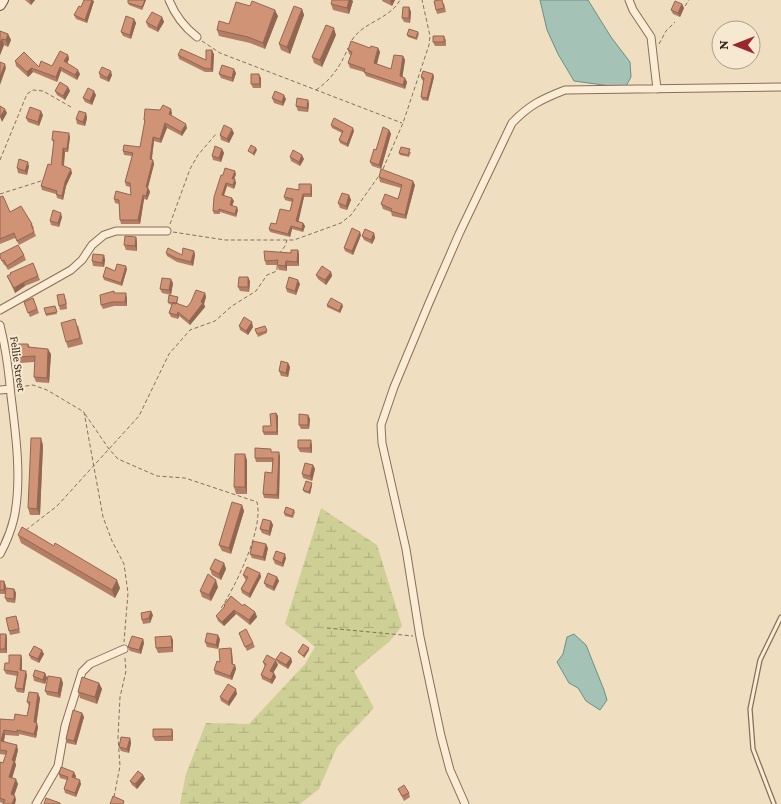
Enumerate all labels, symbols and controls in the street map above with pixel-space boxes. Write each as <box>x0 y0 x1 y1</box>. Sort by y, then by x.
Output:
north arrow <box>711 20 761 70</box>
text: N <box>715 40 731 50</box>
street label: Fellie Street <box>7 335 29 394</box>

